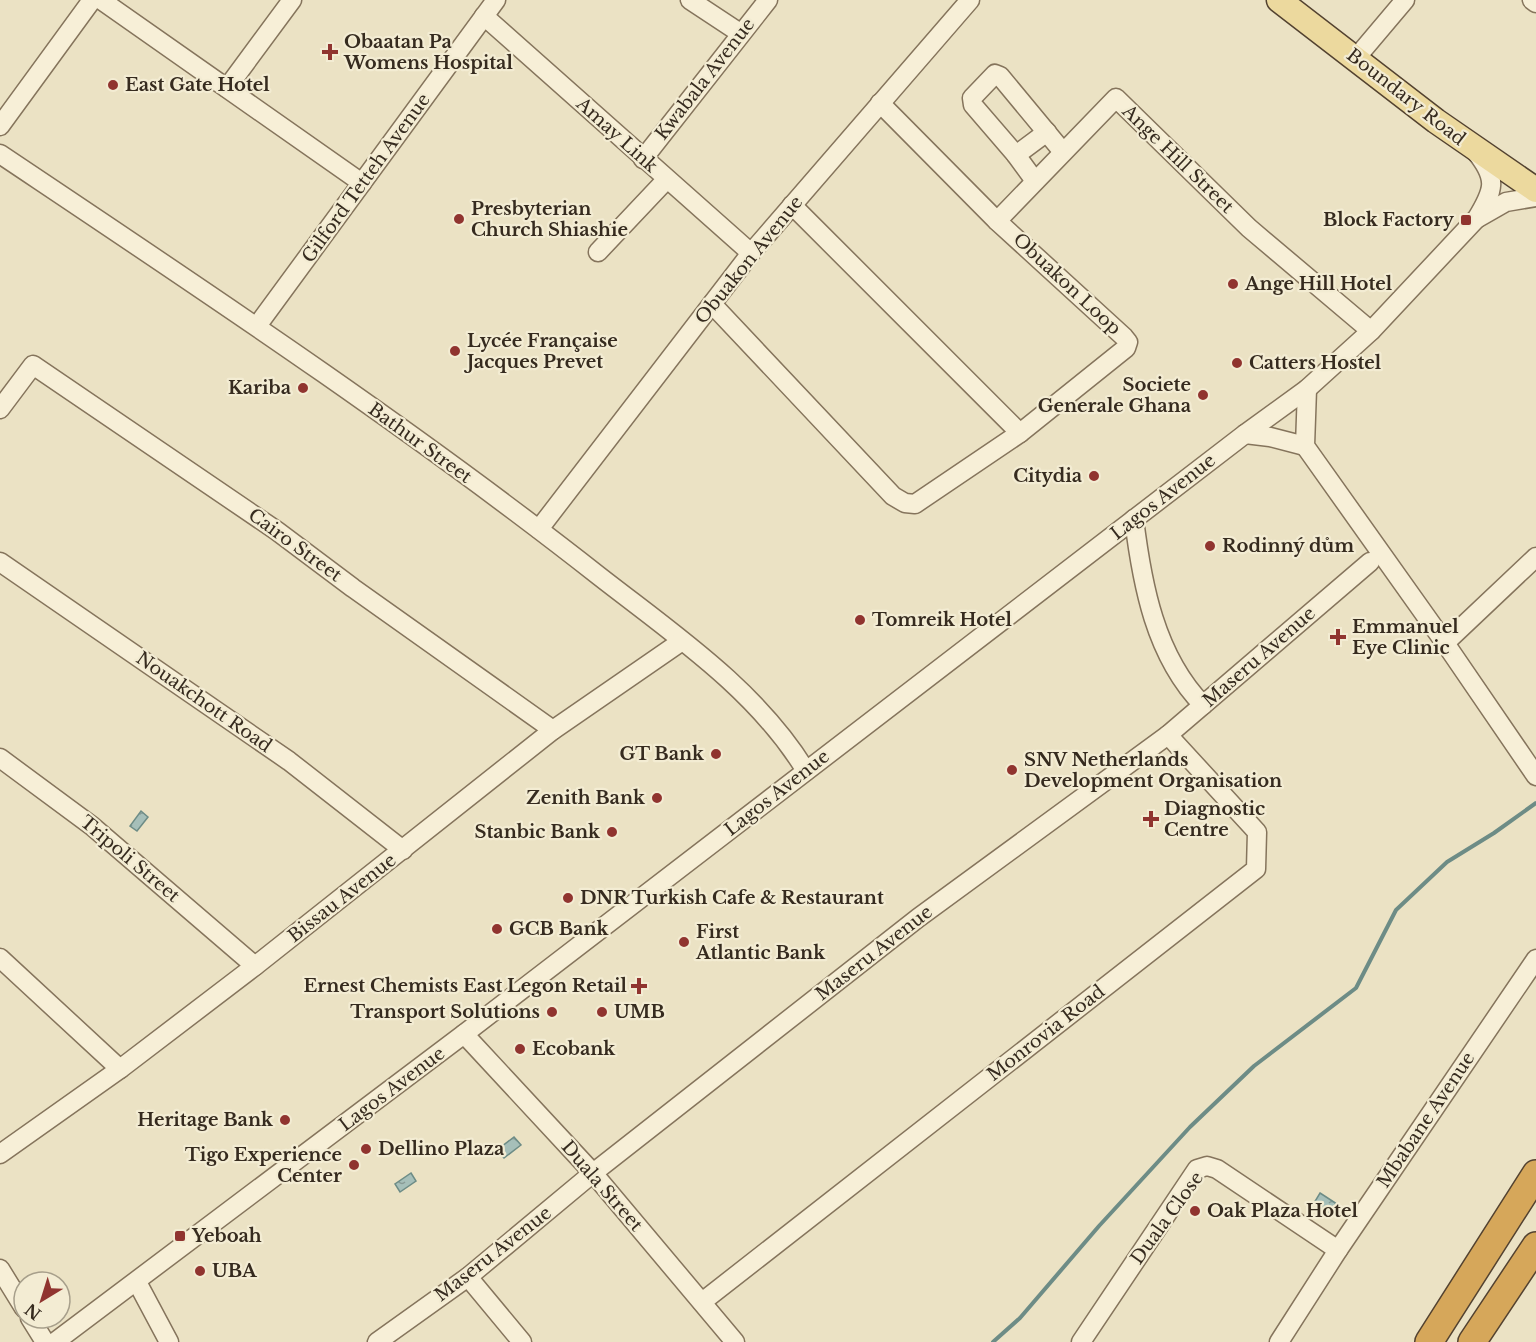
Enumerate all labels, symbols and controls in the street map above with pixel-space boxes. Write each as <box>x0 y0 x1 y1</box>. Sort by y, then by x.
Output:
street label: Kwabala Avenue <box>651 14 759 144</box>
place label: Obaatan Pa Womens Hospital <box>343 31 513 74</box>
marker: Obaatan Pa Womens Hospital <box>321 43 339 61</box>
street label: Boundary Road <box>1342 44 1470 150</box>
place label: East Gate Hotel <box>125 74 270 96</box>
marker: East Gate Hotel <box>106 78 120 92</box>
street label: Gilford Tetteh Avenue <box>297 89 435 267</box>
street label: Amay Link <box>571 92 662 177</box>
street label: Ange Hill Street <box>1117 100 1238 218</box>
street label: Obuakon Avenue <box>691 192 807 328</box>
place label: Presbyterian Church Shiashie <box>471 198 628 241</box>
place label: Block Factory <box>1323 209 1454 231</box>
marker: Presbyterian Church Shiashie <box>452 212 466 226</box>
marker: Block Factory <box>1459 213 1473 227</box>
street label: Obuakon Loop <box>1008 228 1126 340</box>
place label: Ange Hill Hotel <box>1244 273 1393 295</box>
marker: Ange Hill Hotel <box>1226 277 1240 291</box>
place label: Lycée Française Jacques Prevet <box>463 330 618 373</box>
marker: Lycée Française Jacques Prevet <box>448 344 462 358</box>
place label: Catters Hostel <box>1249 352 1382 374</box>
marker: Catters Hostel <box>1230 356 1244 370</box>
place label: Societe Generale Ghana <box>1038 374 1192 417</box>
place label: Kariba <box>228 377 292 399</box>
marker: Kariba <box>296 381 310 395</box>
marker: Societe Generale Ghana <box>1196 388 1210 402</box>
street label: Bathur Street <box>364 398 476 488</box>
street label: Lagos Avenue <box>1106 449 1220 545</box>
place label: Citydia <box>1013 465 1083 487</box>
marker: Citydia <box>1087 469 1101 483</box>
street label: Cairo Street <box>244 504 346 586</box>
place label: Rodinný dům <box>1222 535 1354 557</box>
marker: Rodinný dům <box>1203 539 1217 553</box>
street label: Maseru Avenue <box>1198 602 1320 712</box>
place label: Tomreik Hotel <box>872 609 1012 631</box>
marker: Tomreik Hotel <box>853 613 867 627</box>
place label: Emmanuel Eye Clinic <box>1352 616 1459 659</box>
marker: Emmanuel Eye Clinic <box>1329 628 1347 646</box>
street label: Nouakchott Road <box>132 647 276 757</box>
place label: GT Bank <box>620 743 705 765</box>
street label: Lagos Avenue <box>720 745 834 841</box>
marker: GT Bank <box>709 747 723 761</box>
place label: SNV Netherlands Development Organisation <box>1024 749 1282 792</box>
marker: SNV Netherlands Development Organisation <box>1005 763 1019 777</box>
place label: Zenith Bank <box>526 787 646 809</box>
marker: Zenith Bank <box>650 791 664 805</box>
place label: Diagnostic Centre <box>1164 798 1265 841</box>
marker: Diagnostic Centre <box>1142 810 1160 828</box>
street label: Tripoli Street <box>76 811 184 907</box>
place label: Stanbic Bank <box>475 821 601 843</box>
marker: Stanbic Bank <box>605 825 619 839</box>
street label: Bissau Avenue <box>283 849 401 947</box>
place label: DNR Turkish Cafe & Restaurant <box>580 887 884 909</box>
marker: DNR Turkish Cafe & Restaurant <box>561 891 575 905</box>
street label: Maseru Avenue <box>811 901 937 1005</box>
place label: GCB Bank <box>509 918 609 940</box>
place label: First Atlantic Bank <box>695 921 826 964</box>
marker: GCB Bank <box>490 922 504 936</box>
marker: First Atlantic Bank <box>677 935 691 949</box>
place label: Ernest Chemists East Legon Retail <box>304 975 628 997</box>
marker: Ernest Chemists East Legon Retail <box>632 979 646 993</box>
street label: Monrovia Road <box>983 980 1109 1086</box>
place label: Transport Solutions <box>350 1001 540 1023</box>
place label: UMB <box>614 1001 665 1023</box>
marker: Transport Solutions <box>545 1005 559 1019</box>
marker: UMB <box>595 1005 609 1019</box>
place label: Ecobank <box>532 1038 616 1060</box>
street label: Lagos Avenue <box>335 1042 449 1136</box>
marker: Ecobank <box>513 1042 527 1056</box>
street label: Mbabane Avenue <box>1372 1048 1480 1192</box>
place label: Heritage Bank <box>137 1109 274 1131</box>
marker: Heritage Bank <box>278 1113 292 1127</box>
street label: Duala Street <box>557 1136 647 1236</box>
place label: Dellino Plaza <box>378 1138 505 1160</box>
marker: Dellino Plaza <box>359 1142 373 1156</box>
place label: Tigo Experience Center <box>185 1144 342 1187</box>
marker: Tigo Experience Center <box>347 1158 361 1172</box>
street label: Duala Close <box>1126 1167 1208 1269</box>
place label: Oak Plaza Hotel <box>1207 1200 1359 1222</box>
street label: Maseru Avenue <box>430 1202 556 1306</box>
marker: Oak Plaza Hotel <box>1188 1204 1202 1218</box>
place label: Yeboah <box>191 1225 262 1247</box>
marker: Yeboah <box>173 1229 187 1243</box>
place label: UBA <box>212 1260 258 1282</box>
marker: UBA <box>193 1264 207 1278</box>
north arrow <box>12 1270 72 1330</box>
text: N <box>21 1299 45 1324</box>

